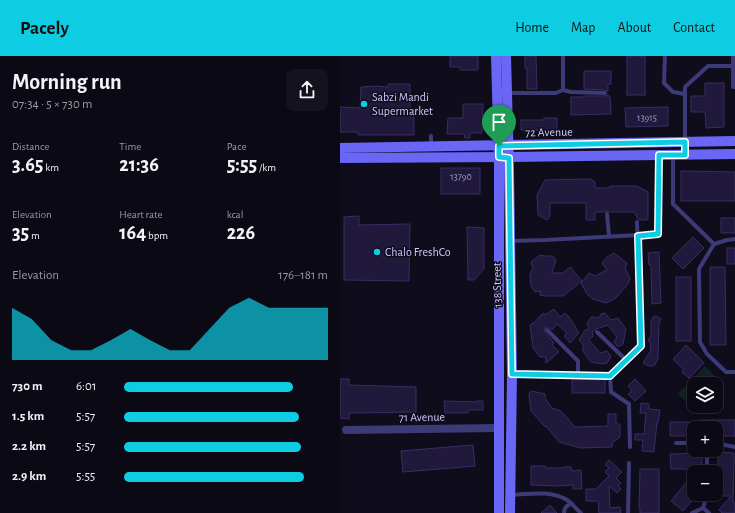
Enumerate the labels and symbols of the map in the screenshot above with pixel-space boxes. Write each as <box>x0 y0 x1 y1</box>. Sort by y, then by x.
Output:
place label: Sabzi Mandi Supermarket <box>372 91 433 117</box>
marker: Sabzi Mandi Supermarket <box>359 99 369 109</box>
pin <box>482 105 516 146</box>
house number: 13915 <box>637 113 657 123</box>
street label: 72 Avenue <box>525 126 573 138</box>
house number: 13790 <box>450 172 472 182</box>
place label: Chalo FreshCo <box>385 246 451 258</box>
marker: Chalo FreshCo <box>372 247 382 257</box>
street label: 138 Street <box>491 262 503 308</box>
street label: 71 Avenue <box>399 411 445 423</box>

